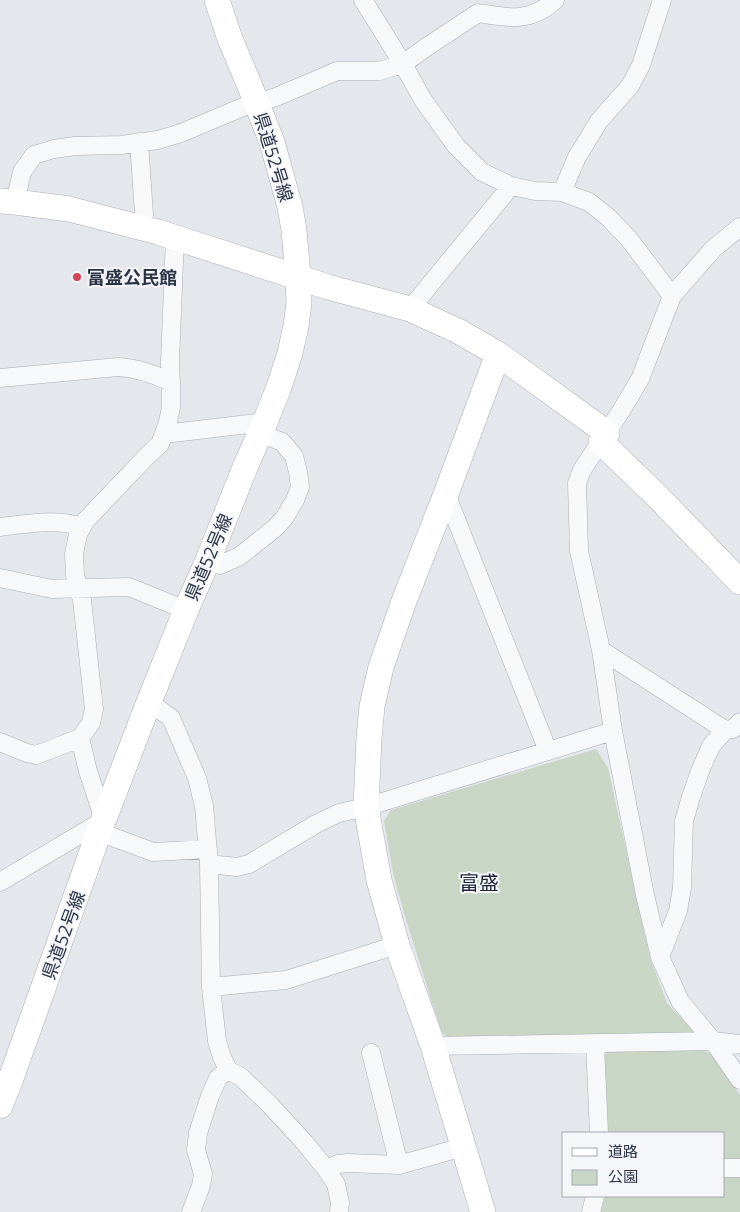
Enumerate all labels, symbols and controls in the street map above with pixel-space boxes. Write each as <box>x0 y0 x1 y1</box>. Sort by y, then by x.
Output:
street label: 県道52号線 <box>249 109 299 205</box>
place label: 富盛公民館 <box>87 265 177 289</box>
marker: 富盛公民館 <box>71 271 83 283</box>
street label: 県道52号線 <box>179 510 237 604</box>
district label: 富盛 <box>459 869 499 896</box>
street label: 県道52号線 <box>36 887 90 983</box>
legend <box>562 1132 725 1197</box>
text: 道路 <box>608 1141 638 1161</box>
text: 公園 <box>608 1166 638 1186</box>

